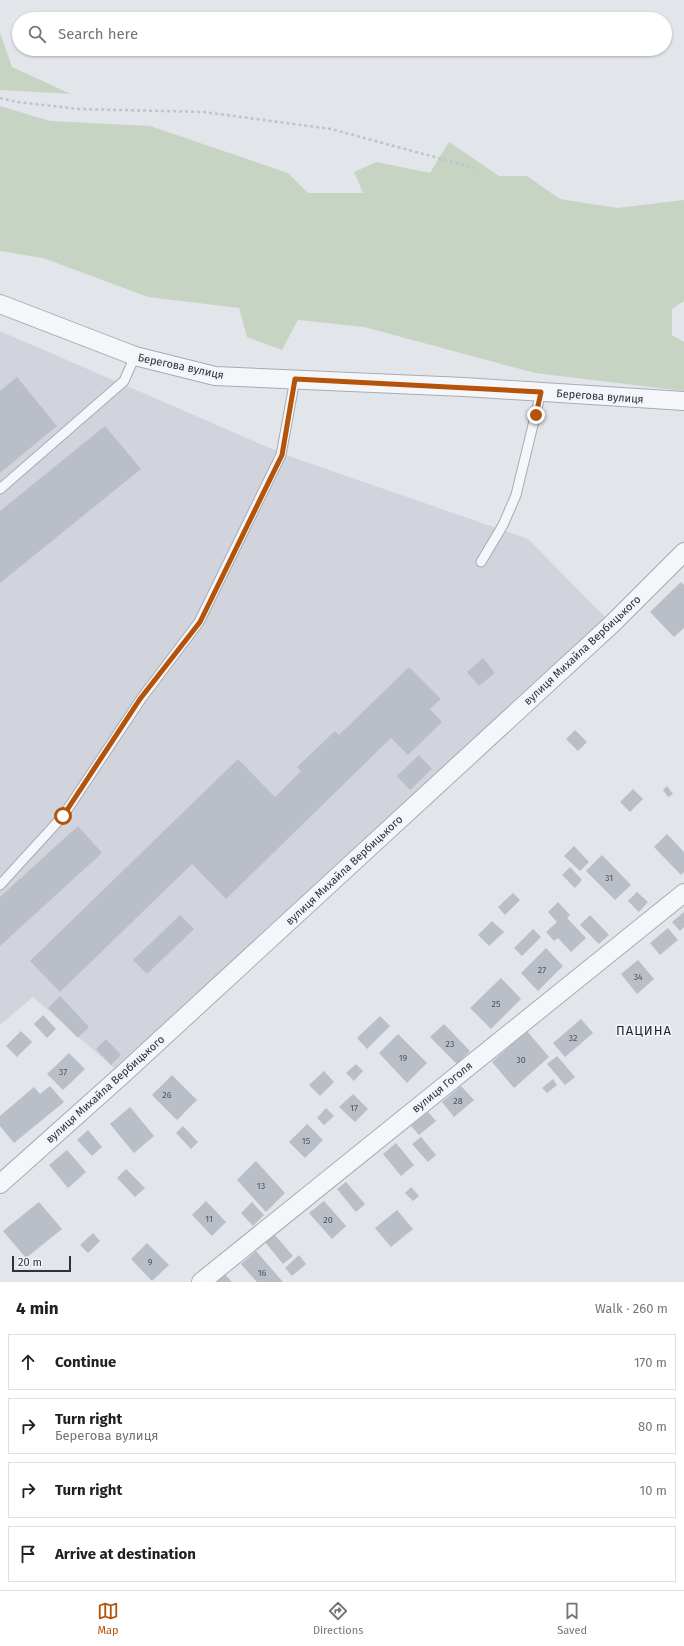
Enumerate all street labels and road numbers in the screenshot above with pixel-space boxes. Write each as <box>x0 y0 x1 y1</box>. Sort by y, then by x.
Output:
street label: Берегова вулиця <box>137 351 225 382</box>
street label: Берегова вулиця <box>556 387 644 406</box>
street label: вулиця Михайла Вербицького <box>521 593 643 708</box>
street label: вулиця Михайла Вербицького <box>283 813 405 928</box>
street label: вулиця Михайла Вербицького <box>43 1033 167 1146</box>
street label: вулиця Гоголя <box>410 1059 475 1116</box>

